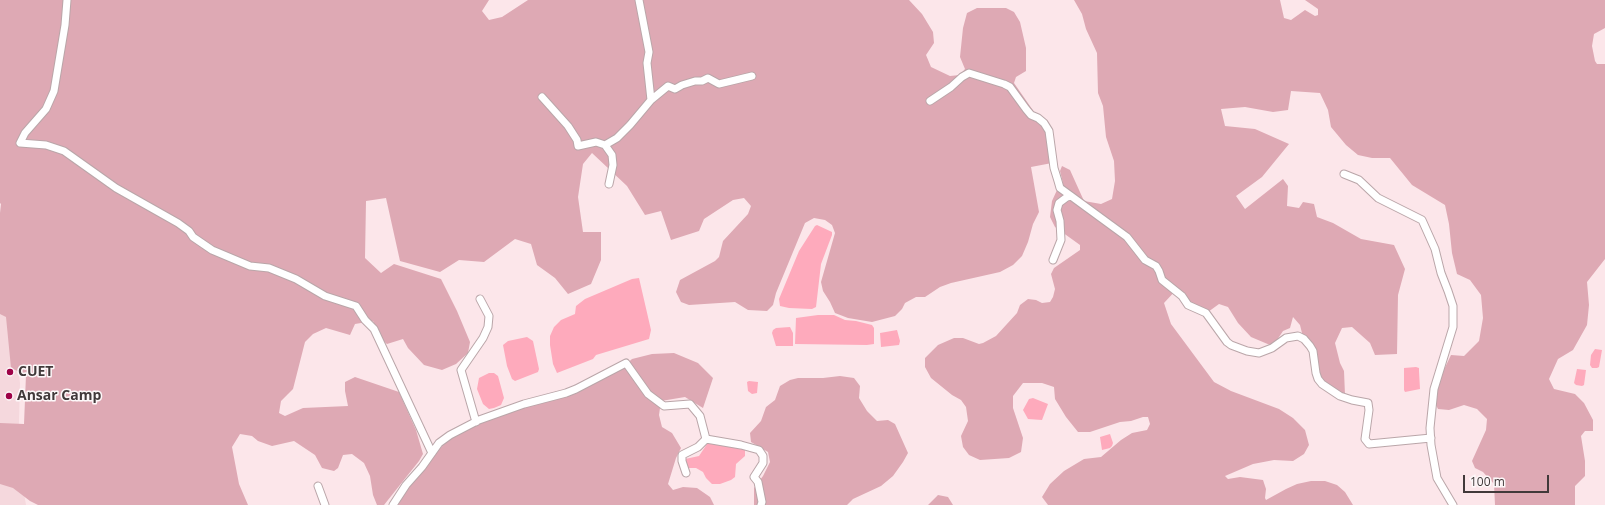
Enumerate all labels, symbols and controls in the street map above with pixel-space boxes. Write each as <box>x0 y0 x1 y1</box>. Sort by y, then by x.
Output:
place label: CUET <box>18 364 53 380</box>
marker: CUET <box>5 367 15 377</box>
place label: Ansar Camp <box>17 388 101 404</box>
marker: Ansar Camp <box>4 391 14 401</box>
scale bar <box>1465 467 1551 493</box>
text: 100 m <box>1470 473 1505 490</box>

